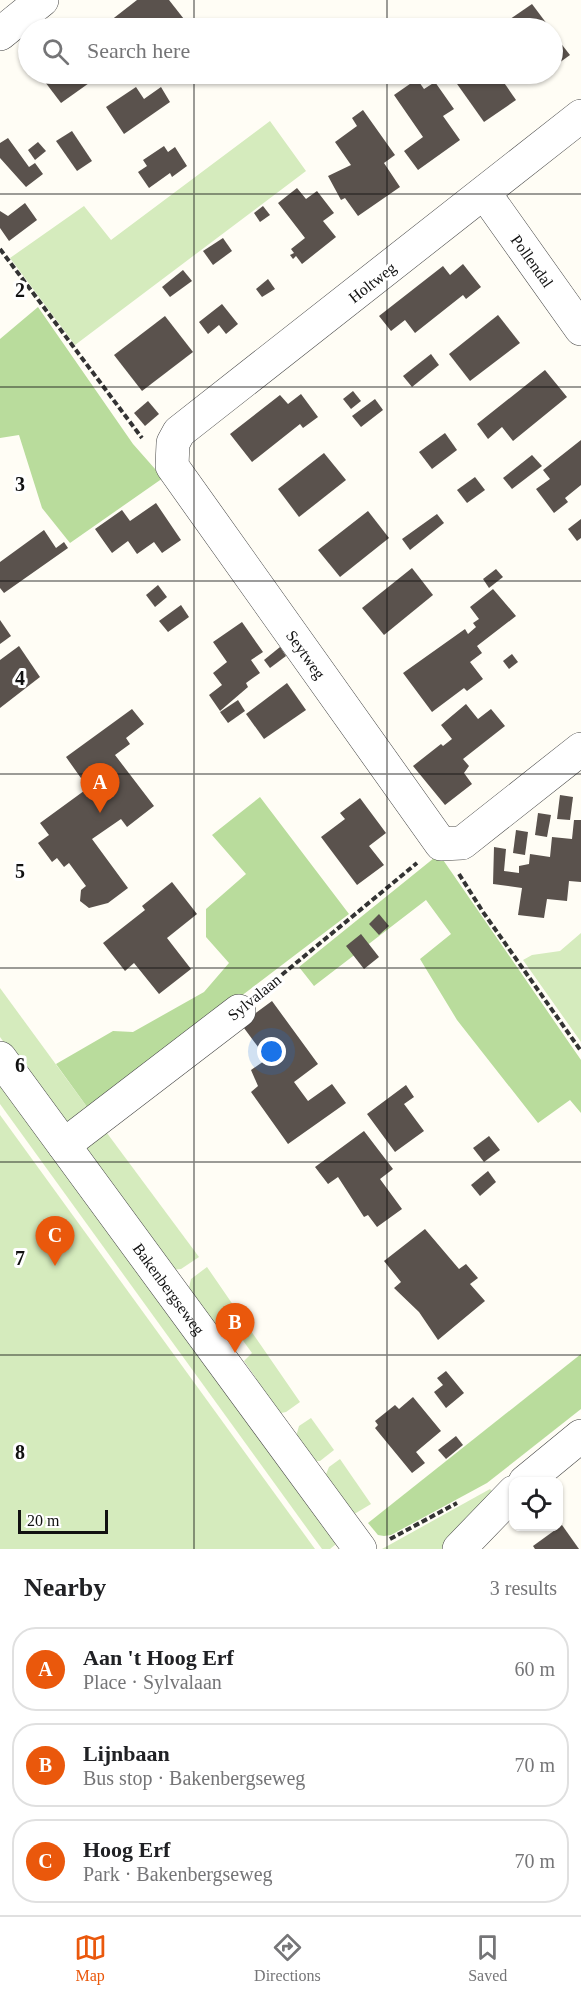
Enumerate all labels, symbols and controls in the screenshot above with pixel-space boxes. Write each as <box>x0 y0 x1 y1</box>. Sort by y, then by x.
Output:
search box <box>18 18 563 84</box>
icon: search <box>39 35 72 68</box>
text: Search here <box>87 38 190 63</box>
street label: Pollendal <box>508 232 557 291</box>
street label: Holtweg <box>345 259 400 307</box>
text: 2 <box>15 279 25 301</box>
text: 3 <box>15 473 25 495</box>
street label: Seytweg <box>283 627 329 683</box>
text: 4 <box>15 667 25 689</box>
pin: A <box>80 764 120 813</box>
text: 5 <box>15 860 25 882</box>
street label: Sylvalaan <box>224 971 285 1025</box>
your location <box>257 1037 286 1066</box>
text: 6 <box>15 1054 25 1076</box>
pin: C <box>36 1216 74 1266</box>
street label: Bakenbergseweg <box>130 1240 208 1339</box>
text: 7 <box>15 1247 25 1269</box>
pin: B <box>216 1304 254 1353</box>
text: 8 <box>15 1441 25 1463</box>
map controls <box>509 1477 563 1531</box>
button: locate <box>509 1477 563 1531</box>
scale bar <box>18 1507 108 1534</box>
text: 20 m <box>27 1512 59 1529</box>
text: Nearby <box>24 1573 106 1602</box>
text: 3 results <box>490 1577 557 1599</box>
text: Aan 't Hoog Erf <box>83 1645 234 1670</box>
text: A <box>38 1658 53 1680</box>
text: 60 m <box>514 1658 555 1680</box>
text: Place · Sylvalaan <box>83 1671 222 1693</box>
text: Lijnbaan <box>83 1741 170 1766</box>
text: B <box>39 1754 52 1776</box>
text: 70 m <box>514 1754 555 1776</box>
text: Bus stop · Bakenbergseweg <box>83 1767 305 1789</box>
text: Hoog Erf <box>83 1837 170 1862</box>
text: C <box>38 1850 53 1872</box>
text: 70 m <box>514 1850 555 1872</box>
text: Park · Bakenbergseweg <box>83 1863 273 1885</box>
tab: Map <box>74 1931 107 1985</box>
tab: Directions <box>254 1931 321 1985</box>
tab: Saved <box>468 1931 507 1985</box>

